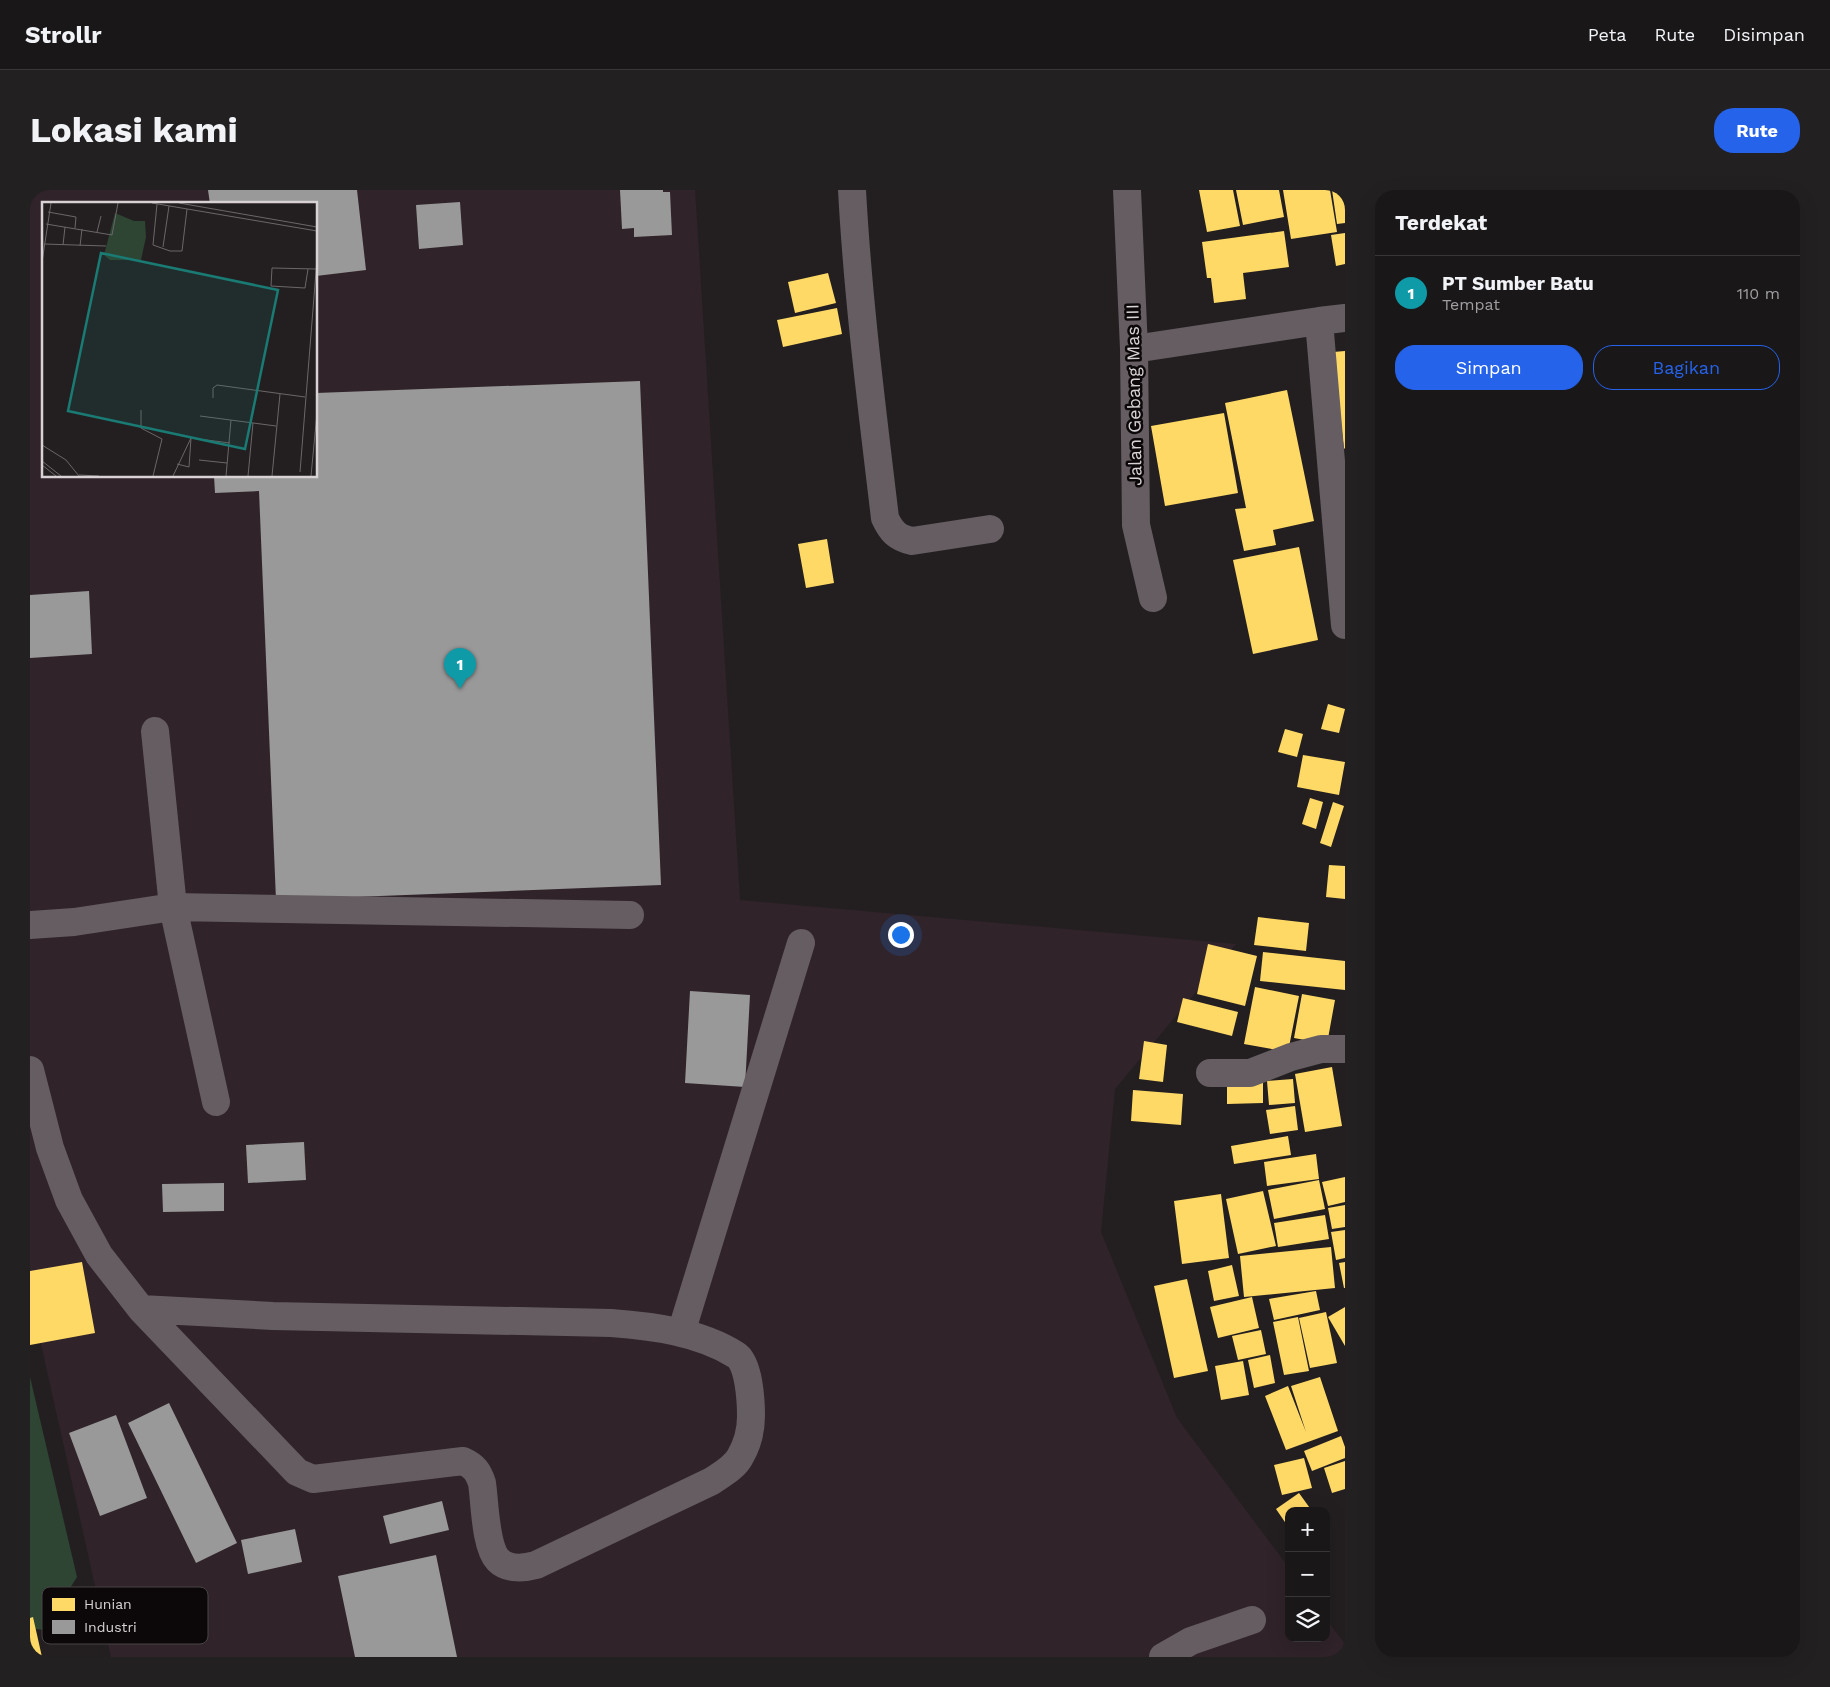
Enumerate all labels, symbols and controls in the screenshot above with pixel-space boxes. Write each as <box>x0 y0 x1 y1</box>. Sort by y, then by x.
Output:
text: Strollr <box>25 21 102 49</box>
text: Peta <box>1588 24 1626 45</box>
text: Rute <box>1654 24 1695 45</box>
text: Disimpan <box>1723 24 1805 45</box>
button: Rute <box>1714 108 1800 153</box>
text: Lokasi kami <box>30 109 238 151</box>
inset map <box>42 202 318 478</box>
text: Terdekat <box>1395 210 1487 235</box>
text: PT Sumber Batu <box>1442 272 1594 295</box>
text: 1 <box>1408 284 1414 303</box>
text: 110 m <box>1737 284 1780 303</box>
text: Tempat <box>1442 295 1500 314</box>
street label: Jalan Gebang Mas III <box>1121 304 1146 486</box>
button: Simpan <box>1395 345 1583 390</box>
button: Bagikan <box>1593 345 1780 390</box>
pin: 1 <box>444 648 476 689</box>
your location <box>888 922 914 948</box>
map controls <box>1285 1507 1330 1642</box>
button: + <box>1285 1507 1330 1552</box>
button: − <box>1285 1552 1330 1597</box>
legend <box>42 1587 208 1644</box>
text: Hunian <box>84 1596 132 1612</box>
button: layers <box>1285 1597 1330 1642</box>
text: Industri <box>84 1619 137 1635</box>

